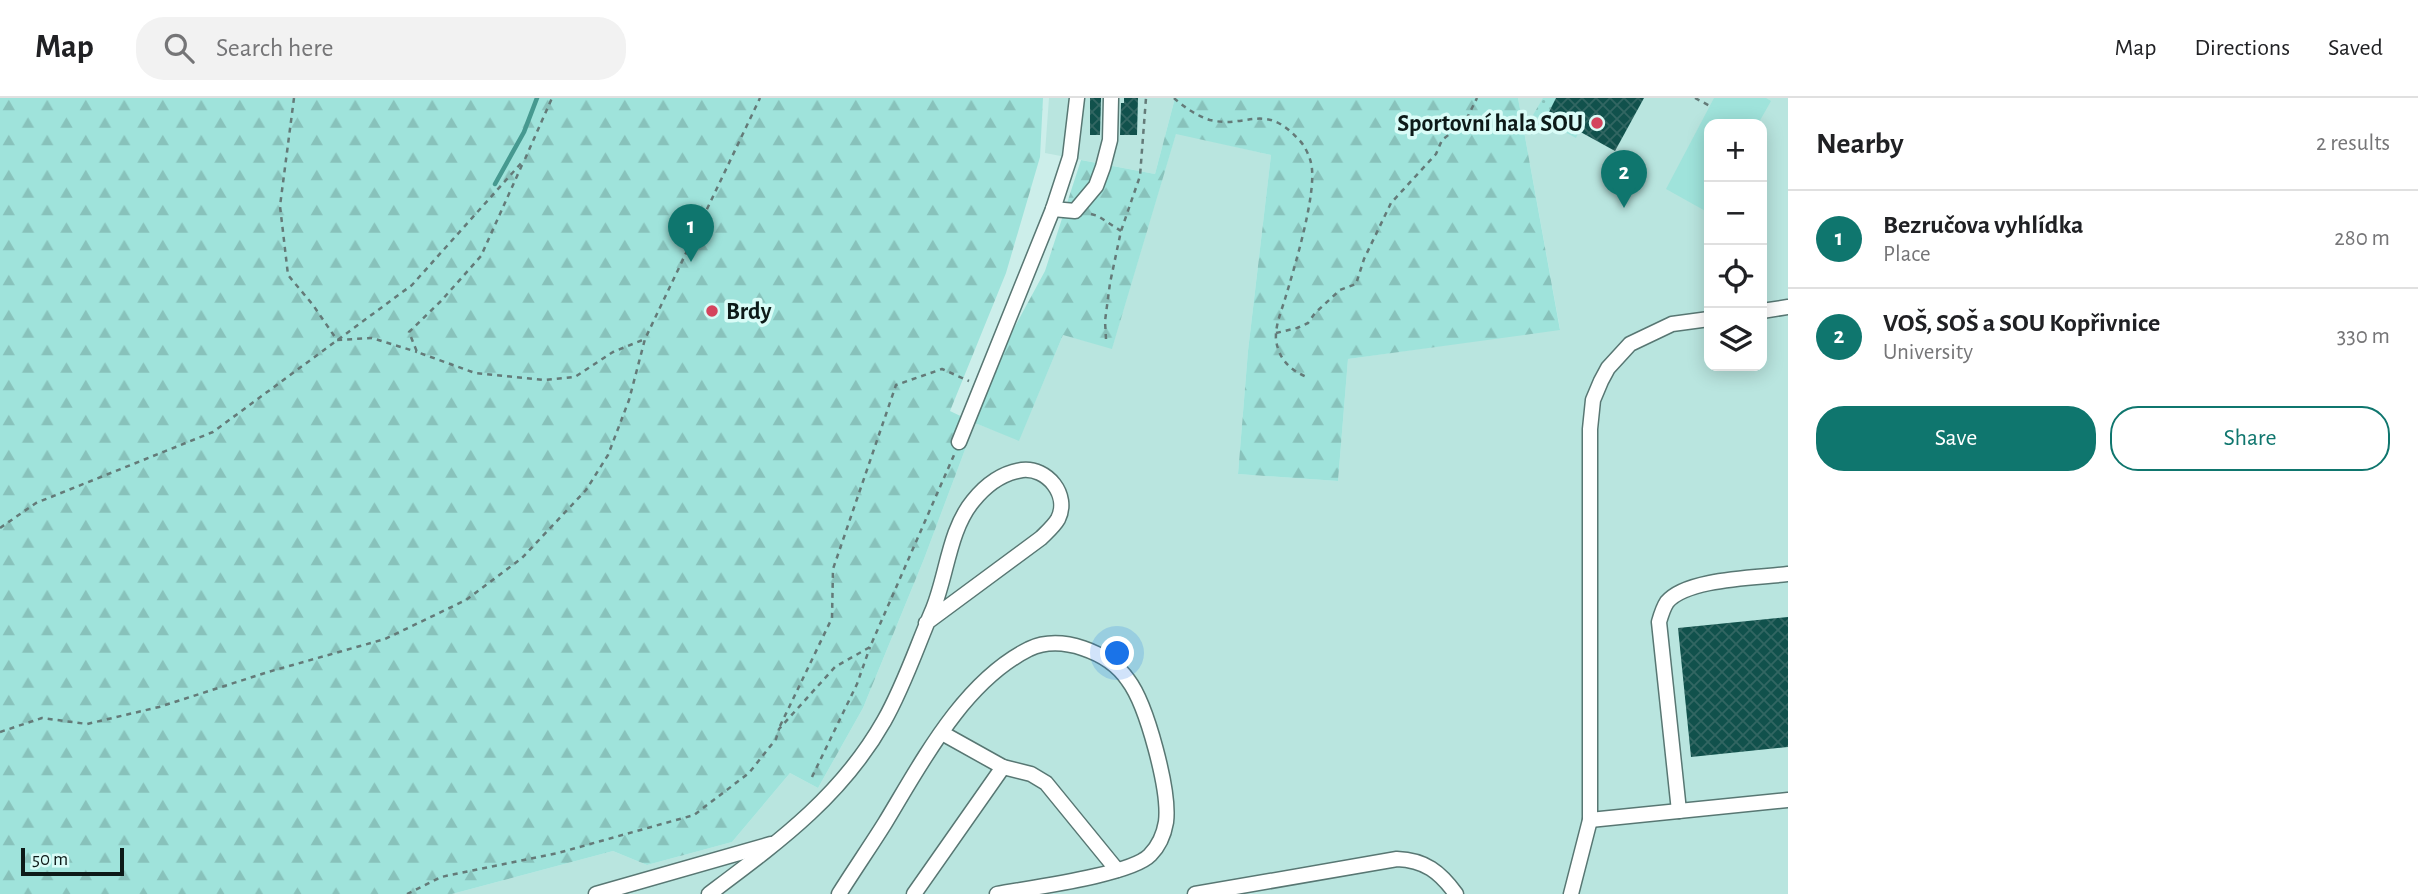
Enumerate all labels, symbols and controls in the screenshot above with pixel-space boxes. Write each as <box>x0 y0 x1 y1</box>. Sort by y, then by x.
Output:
search box <box>136 17 626 80</box>
icon: search <box>160 29 198 67</box>
text: Map <box>35 31 94 64</box>
text: Search here <box>216 35 334 61</box>
text: Map <box>2114 36 2156 60</box>
text: Directions <box>2194 36 2290 60</box>
text: Saved <box>2328 36 2383 60</box>
place label: Sportovní hala SOU <box>1397 112 1583 136</box>
marker: Sportovní hala SOU <box>1589 115 1605 131</box>
map controls <box>1704 119 1767 371</box>
button: + <box>1704 119 1767 182</box>
text: Nearby <box>1816 129 1904 159</box>
text: 2 results <box>2316 132 2390 155</box>
pin: 2 <box>1601 150 1647 208</box>
button: − <box>1704 182 1767 245</box>
pin: 1 <box>668 204 714 262</box>
text: Bezručova vyhlídka <box>1883 212 2083 238</box>
text: 1 <box>1835 227 1843 250</box>
text: 280 m <box>2334 227 2390 250</box>
text: Place <box>1883 243 1931 266</box>
button: locate <box>1704 245 1767 308</box>
place label: Brdy <box>726 300 772 324</box>
marker: Brdy <box>704 303 720 319</box>
button: layers <box>1704 308 1767 371</box>
text: VOŠ, SOŠ a SOU Kopřivnice <box>1883 310 2160 336</box>
text: 2 <box>1834 325 1844 348</box>
text: 330 m <box>2337 325 2390 348</box>
text: University <box>1883 341 1973 364</box>
button: Save <box>1816 406 2096 471</box>
button: Share <box>2110 406 2390 471</box>
your location <box>1100 636 1134 670</box>
scale bar <box>21 845 124 877</box>
text: 50 m <box>32 850 68 869</box>

